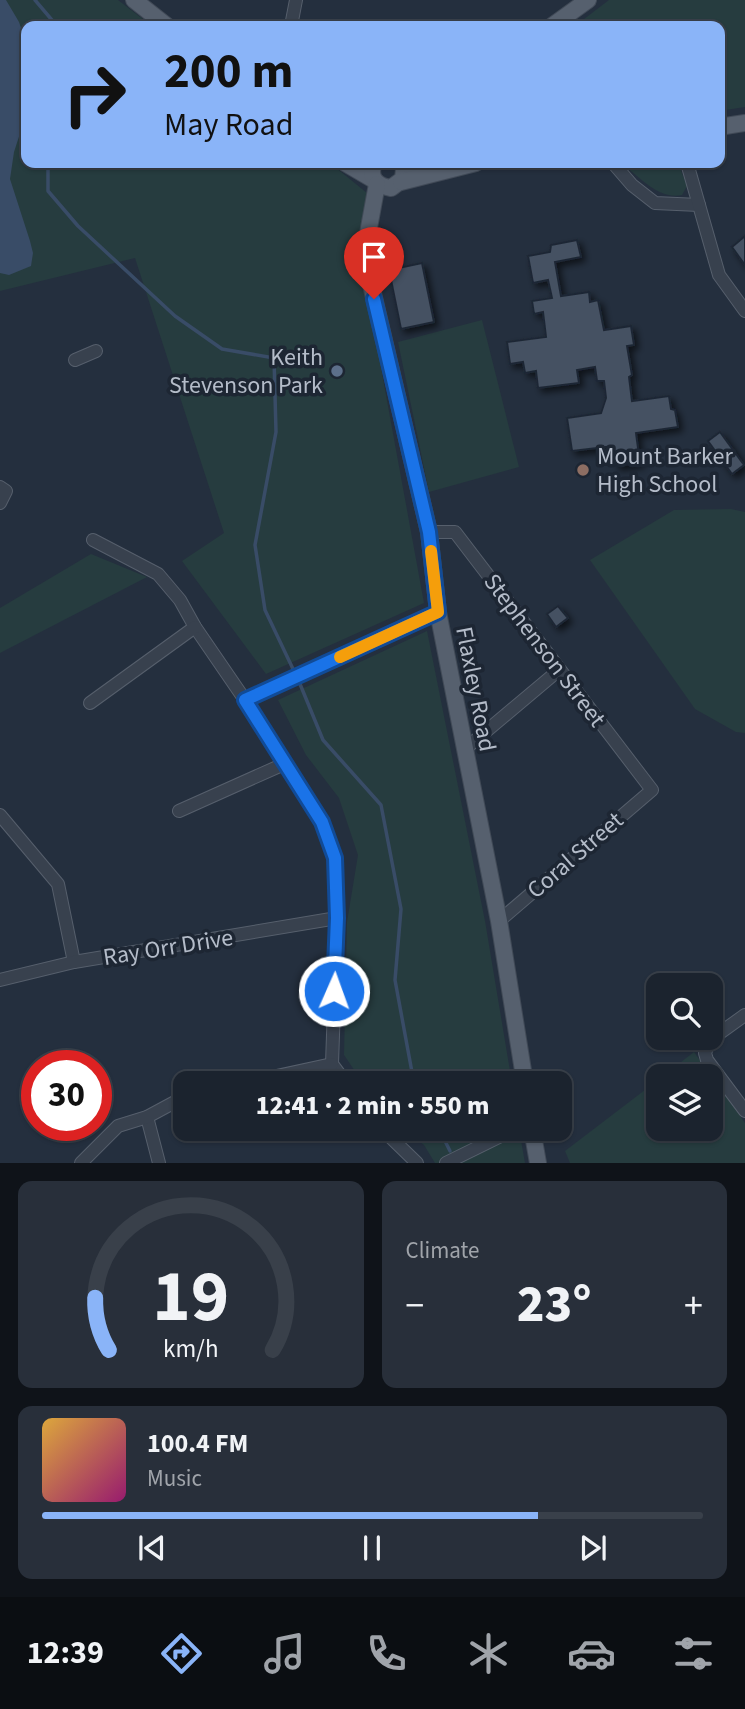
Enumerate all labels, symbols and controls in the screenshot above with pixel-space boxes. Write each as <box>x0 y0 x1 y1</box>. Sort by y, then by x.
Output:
text: 200 m <box>164 37 293 107</box>
icon: right <box>49 49 140 140</box>
text: May Road <box>164 102 293 148</box>
pin <box>344 227 404 299</box>
icon: arrive <box>355 238 393 276</box>
place label: Keith Stevenson Park <box>169 340 323 403</box>
marker: Keith Stevenson Park <box>329 363 345 379</box>
place label: Mount Barker High School <box>597 439 733 502</box>
marker: Mount Barker High School <box>575 462 591 478</box>
street label: Stephenson Street <box>475 566 614 734</box>
street label: Flaxley Road <box>446 624 505 754</box>
street label: Coral Street <box>519 804 631 907</box>
street label: Ray Orr Drive <box>101 920 236 975</box>
position arrow <box>297 954 371 1028</box>
map controls <box>646 973 723 1141</box>
button: search <box>646 973 723 1050</box>
speed limit sign: 30 <box>21 1050 112 1141</box>
button: layers <box>646 1064 723 1141</box>
text: 12:41 · 2 min · 550 m <box>256 1087 489 1124</box>
text: Climate <box>406 1234 479 1267</box>
text: 19 <box>152 1246 229 1350</box>
text: 23° <box>517 1268 592 1342</box>
text: − <box>406 1279 424 1333</box>
text: + <box>684 1279 703 1333</box>
text: km/h <box>163 1331 219 1367</box>
text: 100.4 FM <box>147 1425 248 1462</box>
text: Music <box>147 1462 202 1495</box>
icon: previous <box>133 1529 171 1567</box>
icon: pause <box>353 1529 391 1567</box>
icon: next <box>574 1529 612 1567</box>
icon: directions <box>157 1629 206 1678</box>
icon: music <box>260 1629 309 1678</box>
icon: phone <box>362 1629 411 1678</box>
icon: climate <box>464 1629 513 1678</box>
icon: car <box>567 1629 616 1678</box>
icon: filters <box>669 1629 718 1678</box>
text: 12:39 <box>27 1630 104 1676</box>

